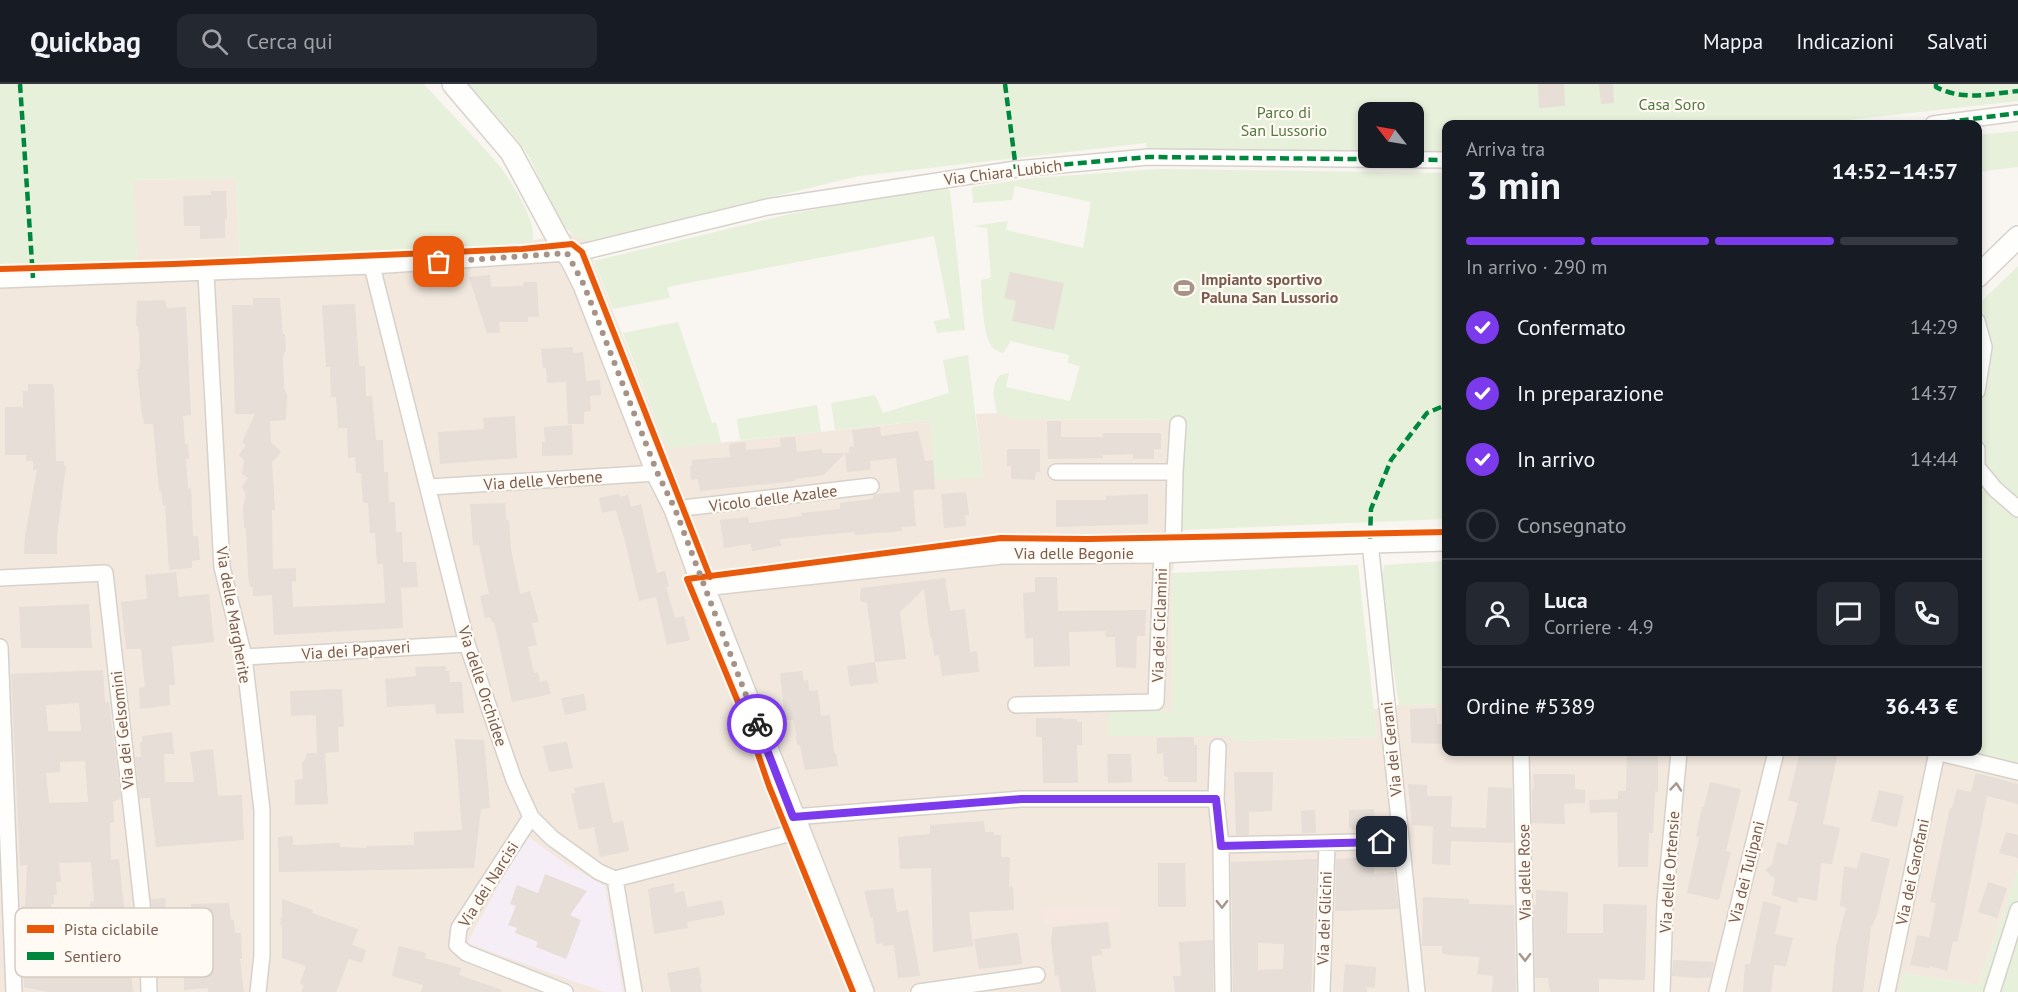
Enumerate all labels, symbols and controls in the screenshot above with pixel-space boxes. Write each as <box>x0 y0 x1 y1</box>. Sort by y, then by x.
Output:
search box <box>177 14 597 68</box>
text: Quickbag <box>30 23 141 60</box>
icon: search <box>198 25 231 58</box>
text: Cerca qui <box>246 27 333 55</box>
text: Mappa <box>1703 28 1763 55</box>
text: Indicazioni <box>1796 28 1894 55</box>
text: Salvati <box>1927 28 1988 55</box>
park label: Casa Soro <box>1639 94 1705 114</box>
park label: Parco di San Lussorio <box>1241 102 1327 140</box>
north arrow <box>1358 102 1424 168</box>
map controls <box>1358 102 1424 168</box>
text: Arriva tra <box>1466 136 1545 162</box>
street label: Via Chiara Lubich <box>942 155 1063 189</box>
text: 14:52–14:57 <box>1832 157 1958 185</box>
text: 3 min <box>1466 159 1561 210</box>
pin <box>413 236 464 287</box>
icon: bag <box>422 245 455 278</box>
text: In arrivo · 290 m <box>1466 254 1607 280</box>
place label: Impianto sportivo Paluna San Lussorio <box>1201 269 1339 307</box>
sports icon: Impianto sportivo Paluna San Lussorio <box>1172 276 1196 300</box>
icon: check <box>1466 311 1499 344</box>
text: Confermato <box>1517 313 1626 341</box>
text: 14:29 <box>1910 314 1958 340</box>
icon: check <box>1466 377 1499 410</box>
text: In preparazione <box>1517 379 1664 407</box>
text: 14:37 <box>1910 380 1958 406</box>
icon: check <box>1466 443 1499 476</box>
text: In arrivo <box>1517 445 1595 473</box>
text: 14:44 <box>1910 446 1958 472</box>
street label: Via delle Verbene <box>482 466 603 494</box>
street label: Vicolo delle Azalee <box>707 480 838 516</box>
text: Consegnato <box>1517 511 1627 539</box>
street label: Via delle Begonie <box>1013 543 1134 563</box>
street label: Via delle Margherite <box>212 544 256 685</box>
street label: Via dei Ciclamini <box>1147 567 1171 684</box>
button: person <box>1466 582 1529 645</box>
button: chat <box>1817 582 1880 645</box>
button: phone <box>1895 582 1958 645</box>
text: Luca <box>1544 586 1588 614</box>
text: Corriere · 4.9 <box>1544 614 1654 640</box>
street label: Via delle Orchidee <box>454 622 512 749</box>
street label: Via dei Papaveri <box>300 636 411 664</box>
street label: Via dei Gelsomini <box>106 670 138 791</box>
text: Ordine #5389 <box>1466 692 1595 720</box>
text: 36.43 € <box>1885 692 1958 720</box>
courier <box>727 694 787 754</box>
street label: Via dei Gerani <box>1376 701 1406 798</box>
icon: bike <box>741 708 774 741</box>
one-way arrow <box>1669 782 1682 792</box>
street label: Via delle Ortensie <box>1655 810 1683 935</box>
pin <box>1356 816 1407 867</box>
street label: Via dei Garofani <box>1891 817 1933 928</box>
street label: Via dei Tulipani <box>1723 819 1768 926</box>
street label: Via delle Rose <box>1513 824 1535 921</box>
icon: home <box>1365 825 1398 858</box>
street label: Via dei Narcisi <box>453 837 522 932</box>
street label: Via dei Glicini <box>1312 871 1336 966</box>
one-way arrow <box>1216 899 1228 908</box>
legend <box>15 908 213 977</box>
text: Pista ciclabile <box>64 919 159 939</box>
text: Sentiero <box>64 946 121 966</box>
one-way arrow <box>1519 952 1532 961</box>

